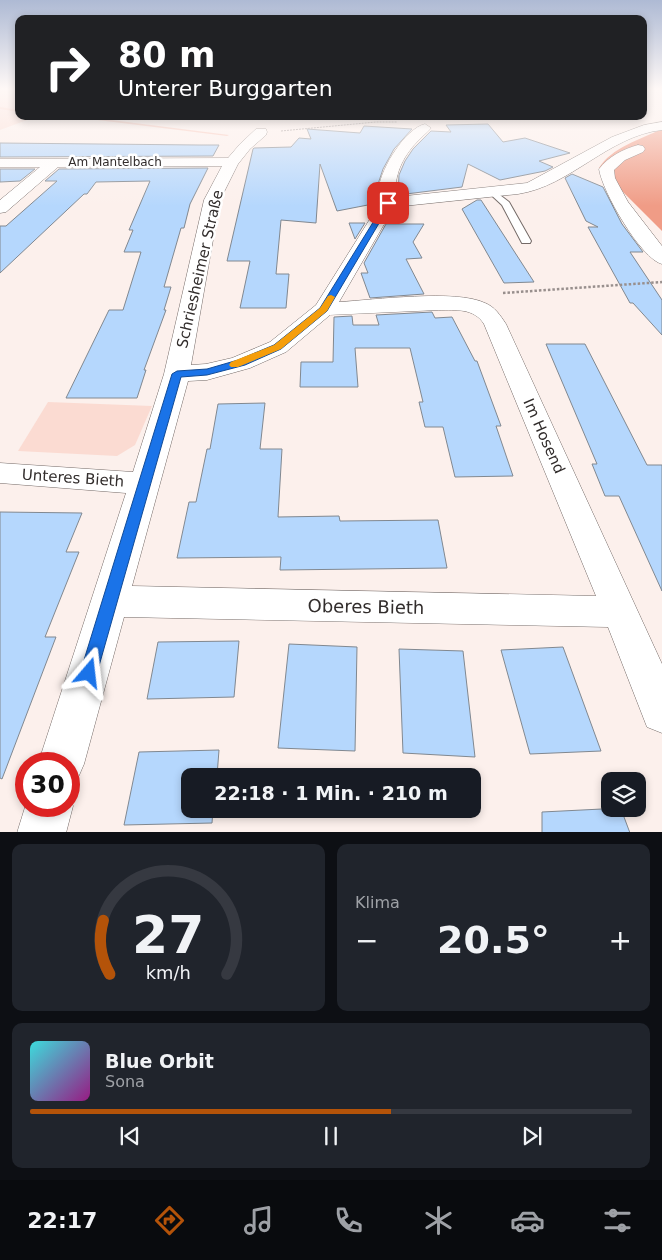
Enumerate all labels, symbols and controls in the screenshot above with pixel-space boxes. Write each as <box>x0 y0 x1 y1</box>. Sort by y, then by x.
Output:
icon: right <box>35 35 100 100</box>
text: 80 m <box>118 35 215 75</box>
text: Unterer Burggarten <box>118 76 333 101</box>
street label: Am Mantelbach <box>68 155 162 169</box>
pin <box>367 182 409 224</box>
street label: Schriesheimer Straße <box>173 188 227 350</box>
icon: arrive <box>374 189 402 217</box>
street label: Im Hosend <box>519 396 569 476</box>
street label: Unteres Bieth <box>21 465 125 491</box>
street label: Oberes Bieth <box>307 595 425 618</box>
position arrow <box>62 646 114 698</box>
speed limit sign: 30 <box>15 752 80 817</box>
map controls <box>601 772 646 817</box>
button: layers <box>601 772 646 817</box>
text: 22:18 · 1 Min. · 210 m <box>214 782 448 804</box>
text: Klima <box>355 893 400 912</box>
text: 27 <box>132 905 205 965</box>
text: 20.5° <box>437 918 550 962</box>
text: − <box>355 924 378 957</box>
text: + <box>609 924 632 957</box>
text: km/h <box>146 962 191 983</box>
text: Blue Orbit <box>105 1050 214 1072</box>
text: Sona <box>105 1072 145 1091</box>
icon: previous <box>116 1122 144 1150</box>
icon: pause <box>317 1122 345 1150</box>
icon: next <box>518 1122 546 1150</box>
icon: directions <box>152 1203 187 1238</box>
icon: music <box>241 1203 276 1238</box>
icon: phone <box>331 1203 366 1238</box>
icon: climate <box>421 1203 456 1238</box>
icon: car <box>510 1203 545 1238</box>
icon: filters <box>600 1203 635 1238</box>
text: 22:17 <box>27 1208 97 1233</box>

